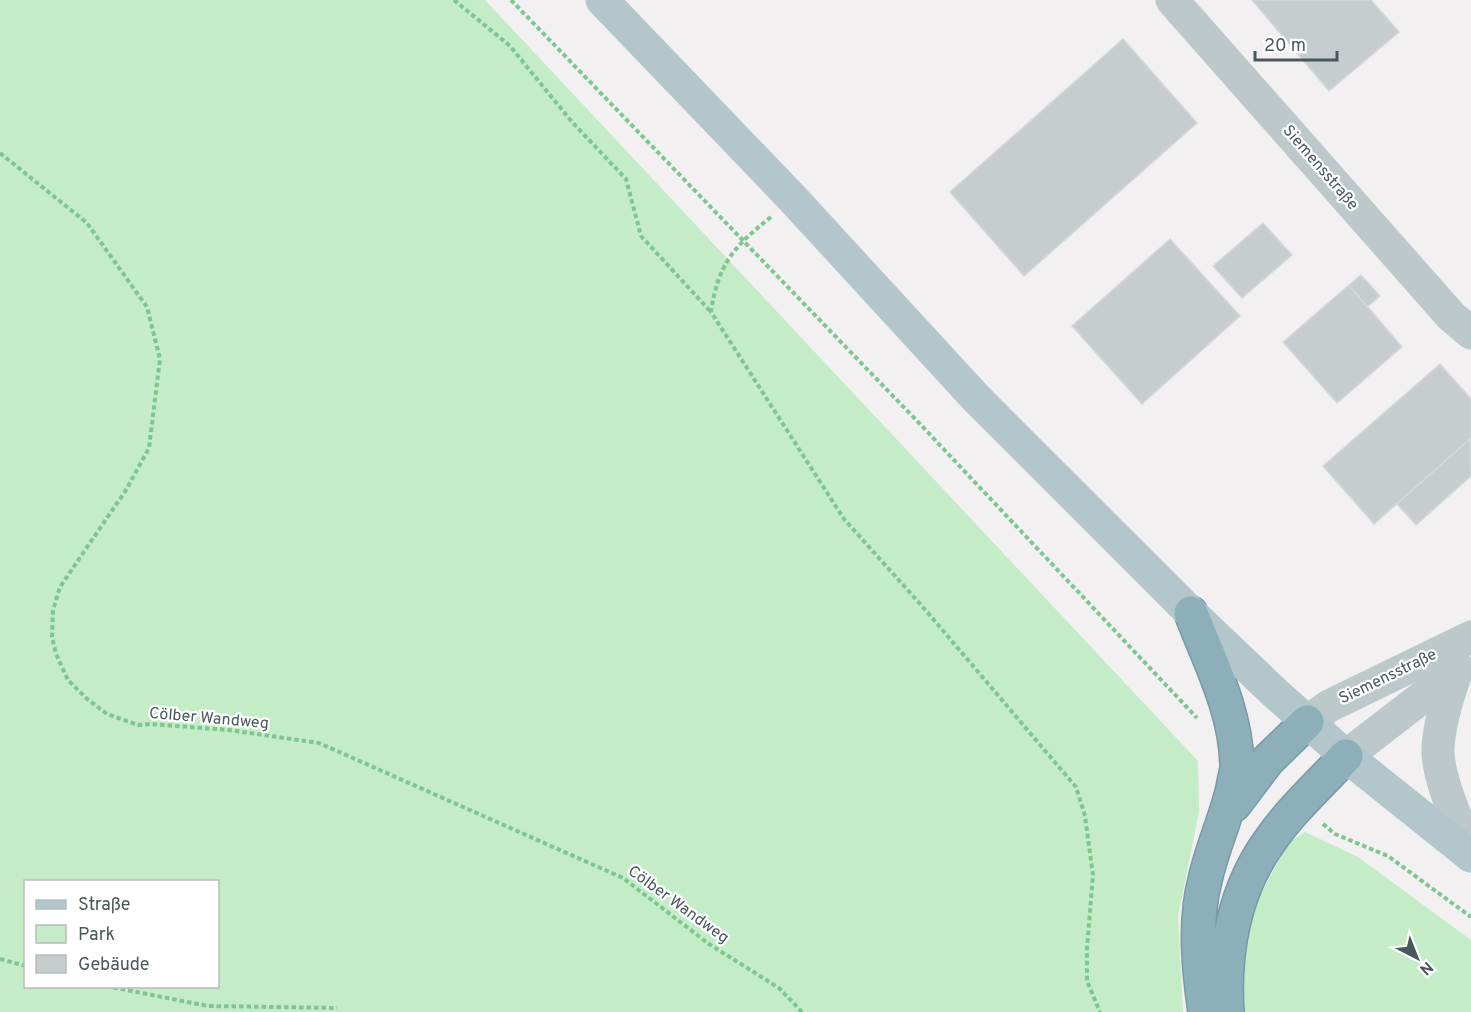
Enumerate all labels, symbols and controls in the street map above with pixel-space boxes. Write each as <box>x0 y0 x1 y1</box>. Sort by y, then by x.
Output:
scale bar <box>1255 24 1338 62</box>
text: 20 m <box>1264 35 1306 58</box>
street label: Siemensstraße <box>1278 121 1362 215</box>
street label: Siemensstraße <box>1336 645 1440 709</box>
street label: Cölber Wandweg <box>148 704 270 734</box>
street label: Cölber Wandweg <box>624 862 732 948</box>
legend <box>24 880 219 988</box>
text: Straße <box>78 894 130 917</box>
text: Park <box>78 924 115 947</box>
north arrow <box>1387 928 1447 988</box>
text: Gebäude <box>78 954 150 977</box>
text: N <box>1415 956 1437 979</box>

